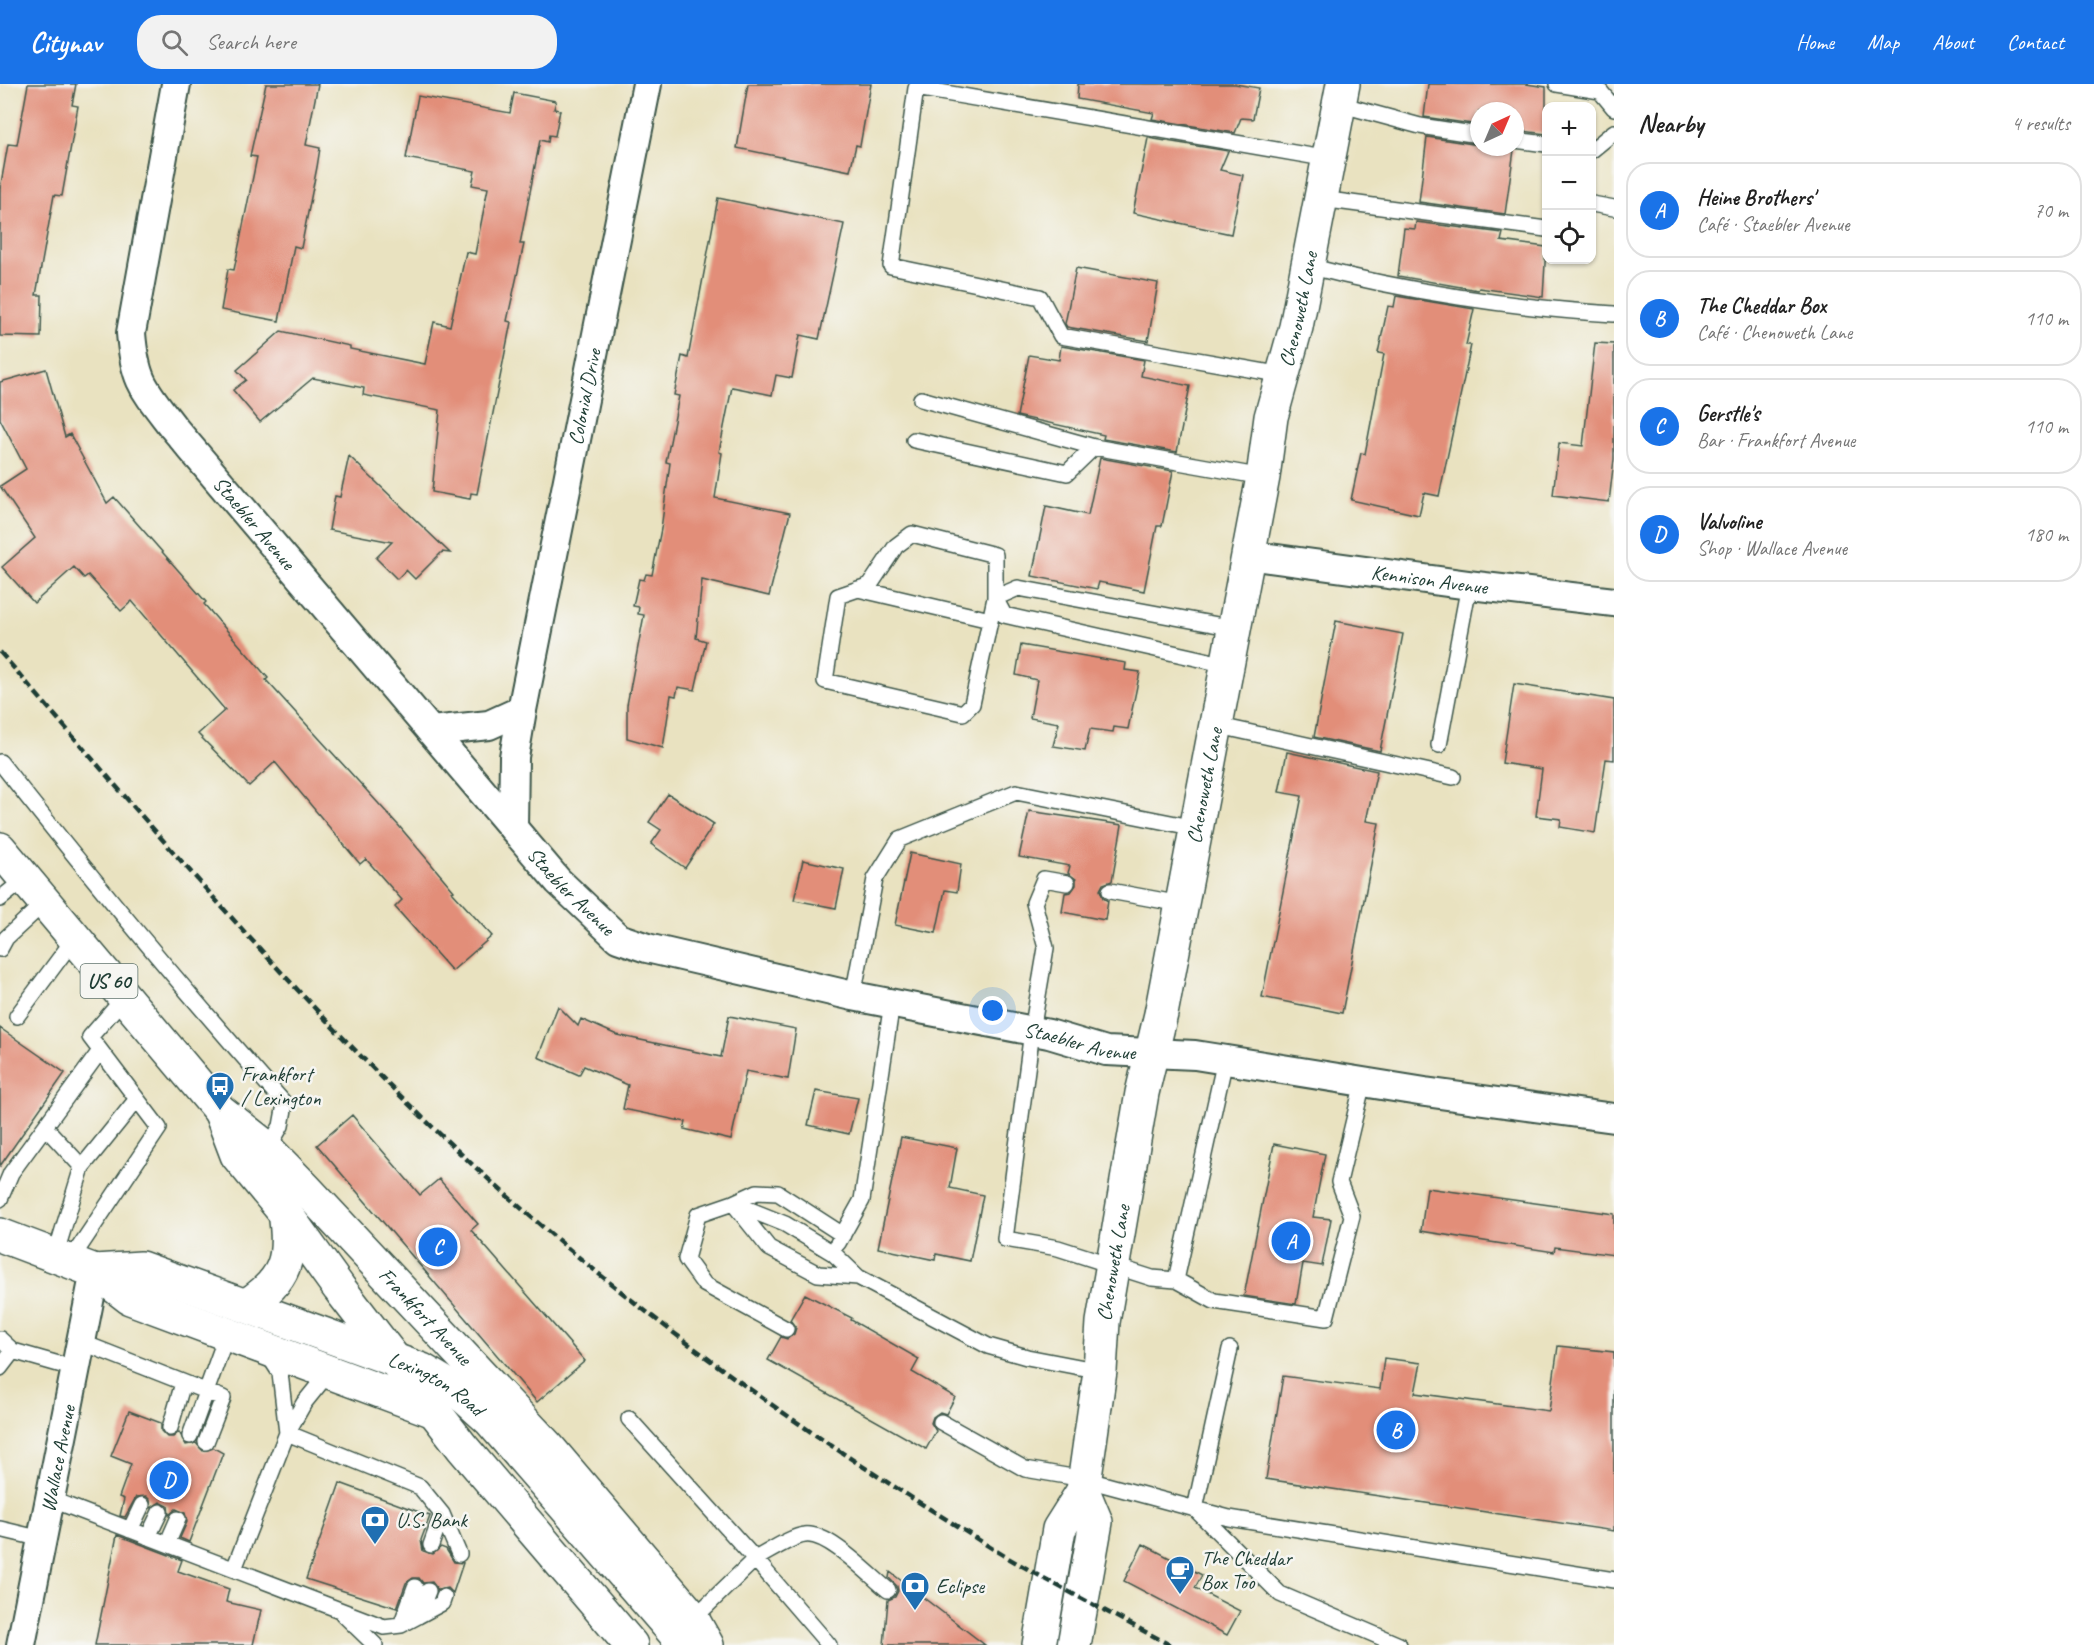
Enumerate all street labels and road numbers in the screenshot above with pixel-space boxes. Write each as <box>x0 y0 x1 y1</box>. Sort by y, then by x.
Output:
street label: Chenoweth Lane <box>1273 248 1324 370</box>
street label: Colonial Drive <box>562 346 607 447</box>
street label: Staebler Avenue <box>207 471 302 576</box>
street label: Kennison Avenue <box>1370 559 1490 600</box>
street label: Chenoweth Lane <box>1181 724 1228 846</box>
street label: Staebler Avenue <box>522 842 621 942</box>
road number: US 60 <box>80 964 138 998</box>
street label: Staebler Avenue <box>1022 1016 1137 1065</box>
street label: Chenoweth Lane <box>1090 1202 1136 1323</box>
street label: Frankfort Avenue <box>373 1262 478 1371</box>
street label: Lexington Road <box>385 1346 492 1424</box>
street label: Wallace Avenue <box>35 1402 81 1514</box>

